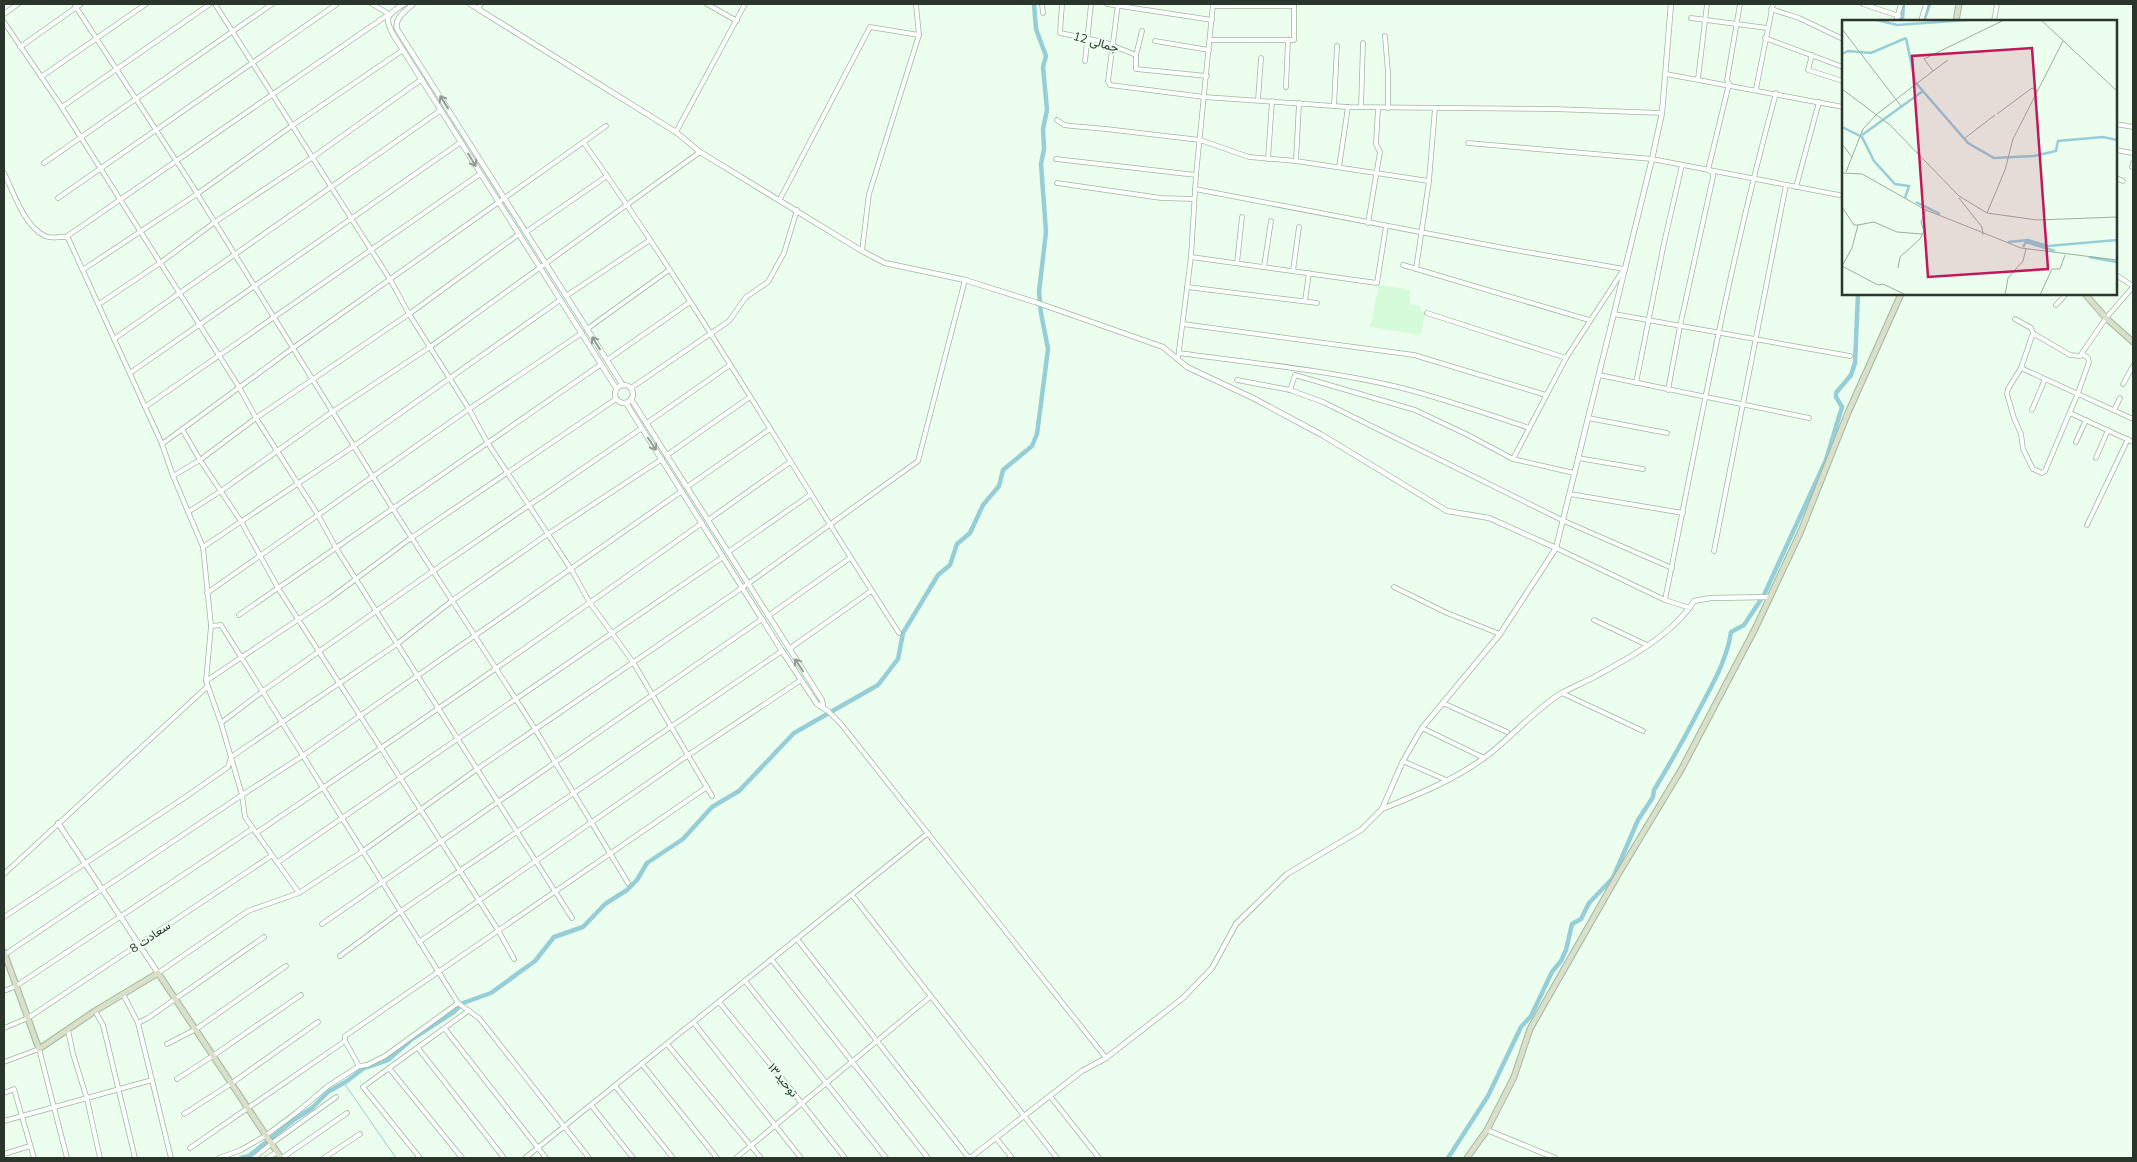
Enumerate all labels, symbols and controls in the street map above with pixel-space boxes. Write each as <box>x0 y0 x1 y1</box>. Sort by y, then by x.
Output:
inset map <box>1842 20 2117 295</box>
street label: جمالی 12 <box>1071 28 1121 56</box>
one-way arrow <box>438 95 449 109</box>
one-way arrow <box>467 153 477 167</box>
one-way arrow <box>591 336 601 350</box>
one-way arrow <box>648 436 658 450</box>
one-way arrow <box>794 658 805 672</box>
street label: سعادت 8 <box>126 918 174 956</box>
street label: توحید۱۳ <box>764 1060 802 1101</box>

